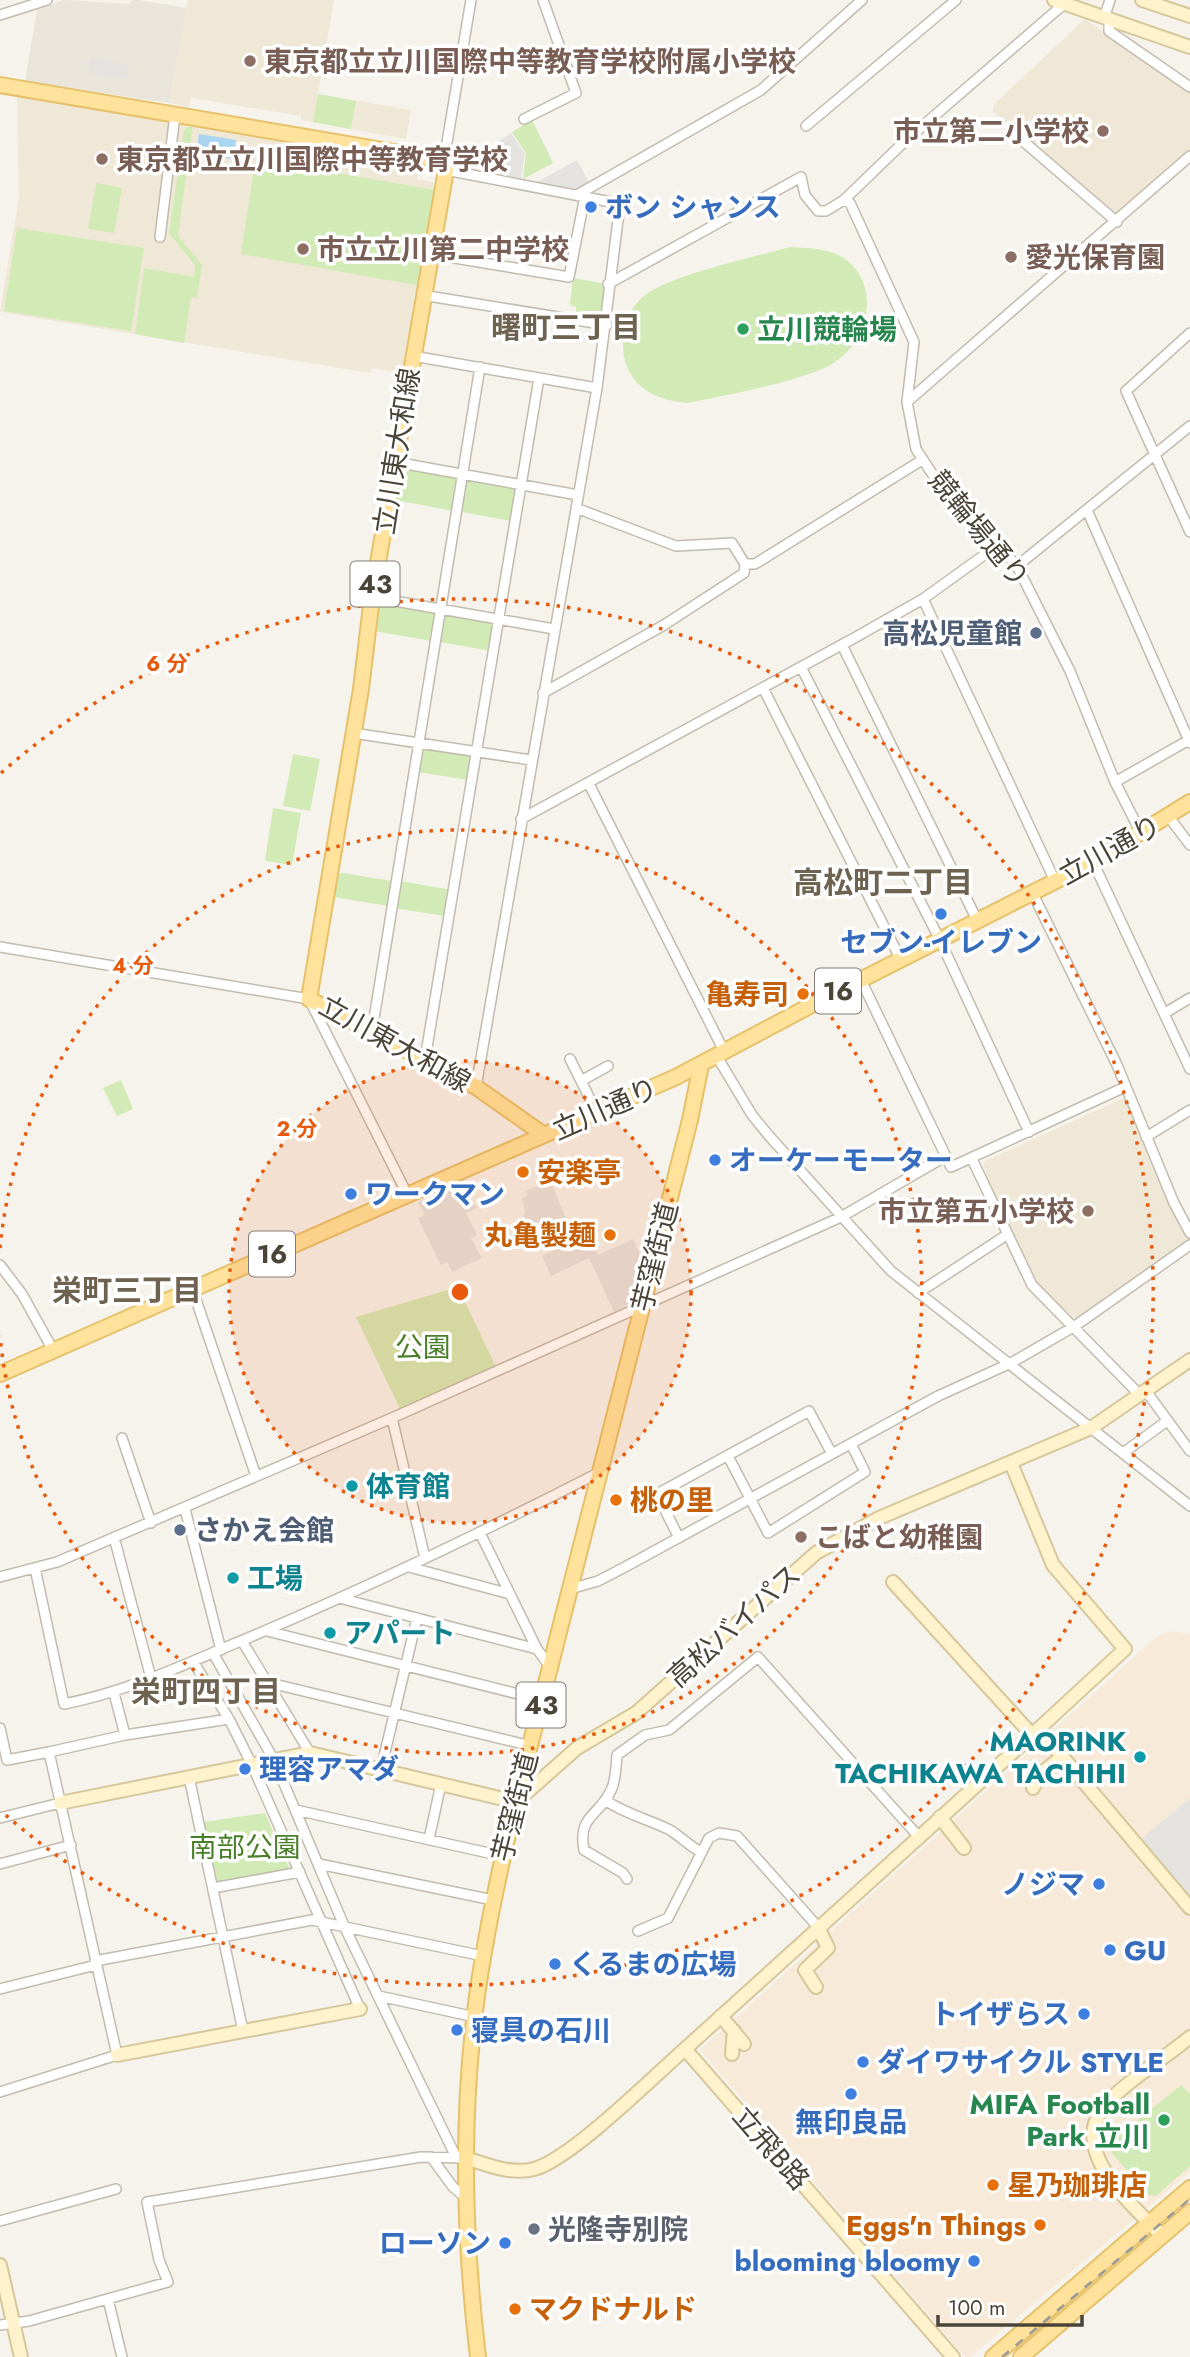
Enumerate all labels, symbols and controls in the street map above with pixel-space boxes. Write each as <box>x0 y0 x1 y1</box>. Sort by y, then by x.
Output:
place label: 東京都立立川国際中等教育学校附属小学校 <box>264 41 796 82</box>
marker: 東京都立立川国際中等教育学校附属小学校 <box>242 53 258 69</box>
place label: 市立第二小学校 <box>893 111 1089 152</box>
marker: 市立第二小学校 <box>1095 123 1111 139</box>
place label: 東京都立立川国際中等教育学校 <box>116 139 508 180</box>
marker: 東京都立立川国際中等教育学校 <box>94 151 110 167</box>
place label: ボン シャンス <box>605 187 781 228</box>
marker: ボン シャンス <box>583 199 599 215</box>
place label: 市立立川第二中学校 <box>317 229 569 270</box>
place label: 愛光保育園 <box>1025 237 1165 278</box>
marker: 市立立川第二中学校 <box>295 241 311 257</box>
marker: 愛光保育園 <box>1003 249 1019 265</box>
district label: 曙町三丁目 <box>491 306 641 349</box>
place label: 立川競輪場 <box>757 309 897 350</box>
marker: 立川競輪場 <box>735 321 751 337</box>
street label: 立川東大和線 <box>364 365 430 537</box>
street label: 競輪場通り <box>919 462 1039 596</box>
road number: 43 <box>350 562 400 606</box>
place label: 高松児童館 <box>882 613 1022 654</box>
marker: 高松児童館 <box>1028 625 1044 641</box>
text: 6 分 <box>146 649 188 679</box>
street label: 立川通り <box>1051 805 1169 895</box>
district label: 高松町二丁目 <box>793 861 973 904</box>
marker: セブン-イレブン <box>933 906 949 922</box>
place label: セブン-イレブン <box>840 922 1042 963</box>
text: 4 分 <box>112 951 154 981</box>
road number: 16 <box>815 968 861 1014</box>
place label: 亀寿司 <box>705 974 789 1015</box>
street label: 立川東大和線 <box>312 985 478 1103</box>
marker: 亀寿司 <box>795 986 811 1002</box>
street label: 立川通り <box>545 1067 665 1151</box>
text: 2 分 <box>276 1114 318 1144</box>
place label: オーケーモーター <box>729 1140 953 1181</box>
place label: 安楽亭 <box>537 1152 621 1193</box>
marker: オーケーモーター <box>707 1152 723 1168</box>
marker: 安楽亭 <box>515 1164 531 1180</box>
place label: ワークマン <box>365 1174 505 1215</box>
marker: ワークマン <box>343 1186 359 1202</box>
place label: 市立第五小学校 <box>878 1191 1074 1232</box>
street label: 芋窪街道 <box>622 1198 688 1316</box>
marker: 市立第五小学校 <box>1080 1203 1096 1219</box>
place label: 丸亀製麺 <box>484 1215 596 1256</box>
marker: 丸亀製麺 <box>602 1227 618 1243</box>
road number: 16 <box>249 1232 295 1276</box>
district label: 栄町三丁目 <box>52 1269 202 1312</box>
centre of rings <box>448 1280 472 1304</box>
park label: 公園 <box>395 1327 451 1368</box>
place label: 体育館 <box>366 1466 450 1507</box>
marker: 体育館 <box>344 1478 360 1494</box>
place label: 桃の里 <box>630 1480 714 1521</box>
marker: 桃の里 <box>608 1492 624 1508</box>
place label: さかえ会館 <box>194 1510 334 1551</box>
place label: こばと幼稚園 <box>815 1517 983 1558</box>
marker: さかえ会館 <box>172 1522 188 1538</box>
marker: こばと幼稚園 <box>793 1529 809 1545</box>
street label: 高松バイパス <box>658 1555 810 1697</box>
place label: 工場 <box>247 1558 303 1599</box>
marker: 工場 <box>225 1570 241 1586</box>
place label: アパート <box>344 1613 455 1654</box>
marker: アパート <box>322 1625 338 1641</box>
district label: 栄町四丁目 <box>131 1670 281 1713</box>
road number: 43 <box>516 1682 566 1728</box>
place label: MAORINK TACHIKAWA TACHIHI <box>835 1721 1126 1794</box>
street label: 芋窪街道 <box>482 1748 548 1866</box>
place label: 理容アマダ <box>259 1749 399 1790</box>
marker: MAORINK TACHIKAWA TACHIHI <box>1132 1749 1148 1765</box>
marker: 理容アマダ <box>237 1761 253 1777</box>
park label: 南部公園 <box>189 1827 301 1868</box>
place label: ノジマ <box>1001 1864 1085 1905</box>
marker: ノジマ <box>1091 1876 1107 1892</box>
place label: GU <box>1124 1930 1166 1971</box>
marker: GU <box>1102 1942 1118 1958</box>
place label: くるまの広場 <box>569 1944 736 1985</box>
marker: くるまの広場 <box>547 1956 563 1972</box>
place label: トイザらス <box>930 1994 1070 2035</box>
marker: トイザらス <box>1076 2006 1092 2022</box>
place label: 寝具の石川 <box>471 2010 611 2051</box>
marker: 寝具の石川 <box>449 2022 465 2038</box>
place label: ダイワサイクル STYLE <box>877 2042 1164 2083</box>
marker: ダイワサイクル STYLE <box>855 2054 871 2070</box>
place label: MIFA Football Park 立川 <box>970 2084 1150 2157</box>
marker: 無印良品 <box>843 2086 859 2102</box>
street label: 立飛B路 <box>723 2097 819 2199</box>
place label: 無印良品 <box>795 2102 907 2143</box>
marker: MIFA Football Park 立川 <box>1156 2112 1172 2128</box>
place label: 星乃珈琲店 <box>1007 2165 1147 2206</box>
marker: 星乃珈琲店 <box>985 2177 1001 2193</box>
place label: Eggs'n Things <box>846 2205 1026 2246</box>
place label: 光隆寺別院 <box>548 2209 688 2250</box>
marker: Eggs'n Things <box>1032 2217 1048 2233</box>
marker: 光隆寺別院 <box>526 2221 542 2237</box>
place label: ローソン <box>379 2223 491 2264</box>
marker: ローソン <box>497 2235 513 2251</box>
place label: blooming bloomy <box>735 2241 960 2282</box>
marker: blooming bloomy <box>966 2253 982 2269</box>
scale bar <box>938 2284 1082 2328</box>
place label: マクドナルド <box>529 2289 697 2330</box>
text: 100 m <box>948 2293 1005 2323</box>
marker: マクドナルド <box>507 2301 523 2317</box>

